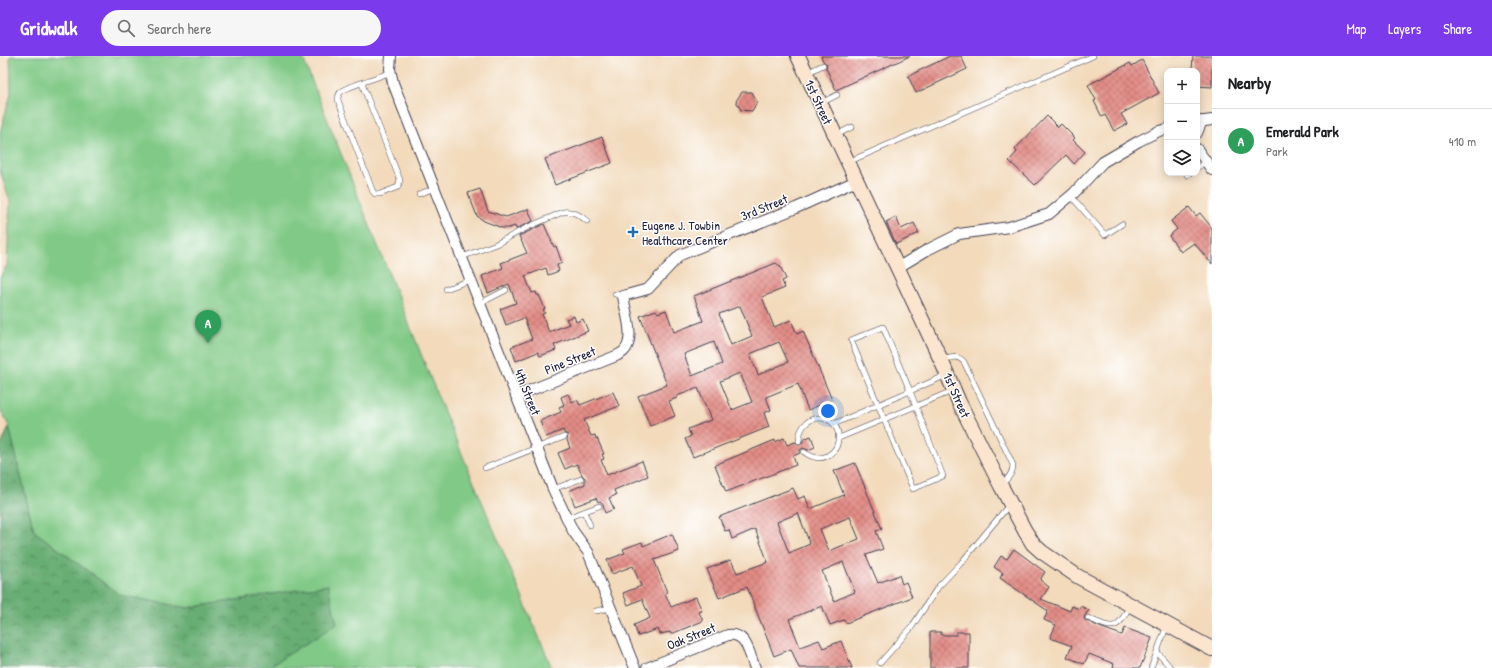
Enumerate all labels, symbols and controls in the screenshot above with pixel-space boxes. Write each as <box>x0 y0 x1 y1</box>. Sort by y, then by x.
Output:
search box <box>101 10 381 46</box>
text: Gridwalk <box>20 15 77 41</box>
icon: search <box>115 17 137 39</box>
text: Search here <box>147 18 211 39</box>
text: Map <box>1346 19 1366 38</box>
text: Layers <box>1388 19 1421 38</box>
text: Share <box>1443 19 1472 38</box>
map controls <box>1164 68 1200 176</box>
button: + <box>1164 68 1200 104</box>
text: Nearby <box>1228 71 1271 94</box>
street label: 1st Street <box>801 77 837 128</box>
button: − <box>1164 104 1200 140</box>
text: Emerald Park <box>1266 121 1339 142</box>
text: A <box>1238 132 1244 150</box>
text: 410 m <box>1449 132 1476 150</box>
button: layers <box>1164 140 1200 176</box>
text: Park <box>1266 142 1288 160</box>
street label: 3rd Street <box>738 189 791 225</box>
place label: Eugene J. Towbin Healthcare Center <box>642 216 728 249</box>
marker: Eugene J. Towbin Healthcare Center <box>627 226 639 238</box>
pin: A <box>195 310 221 343</box>
street label: Pine Street <box>542 341 599 378</box>
street label: 4th Street <box>511 366 546 418</box>
street label: 1st Street <box>939 370 975 421</box>
your location <box>818 401 838 421</box>
street label: Oak Street <box>664 618 718 654</box>

